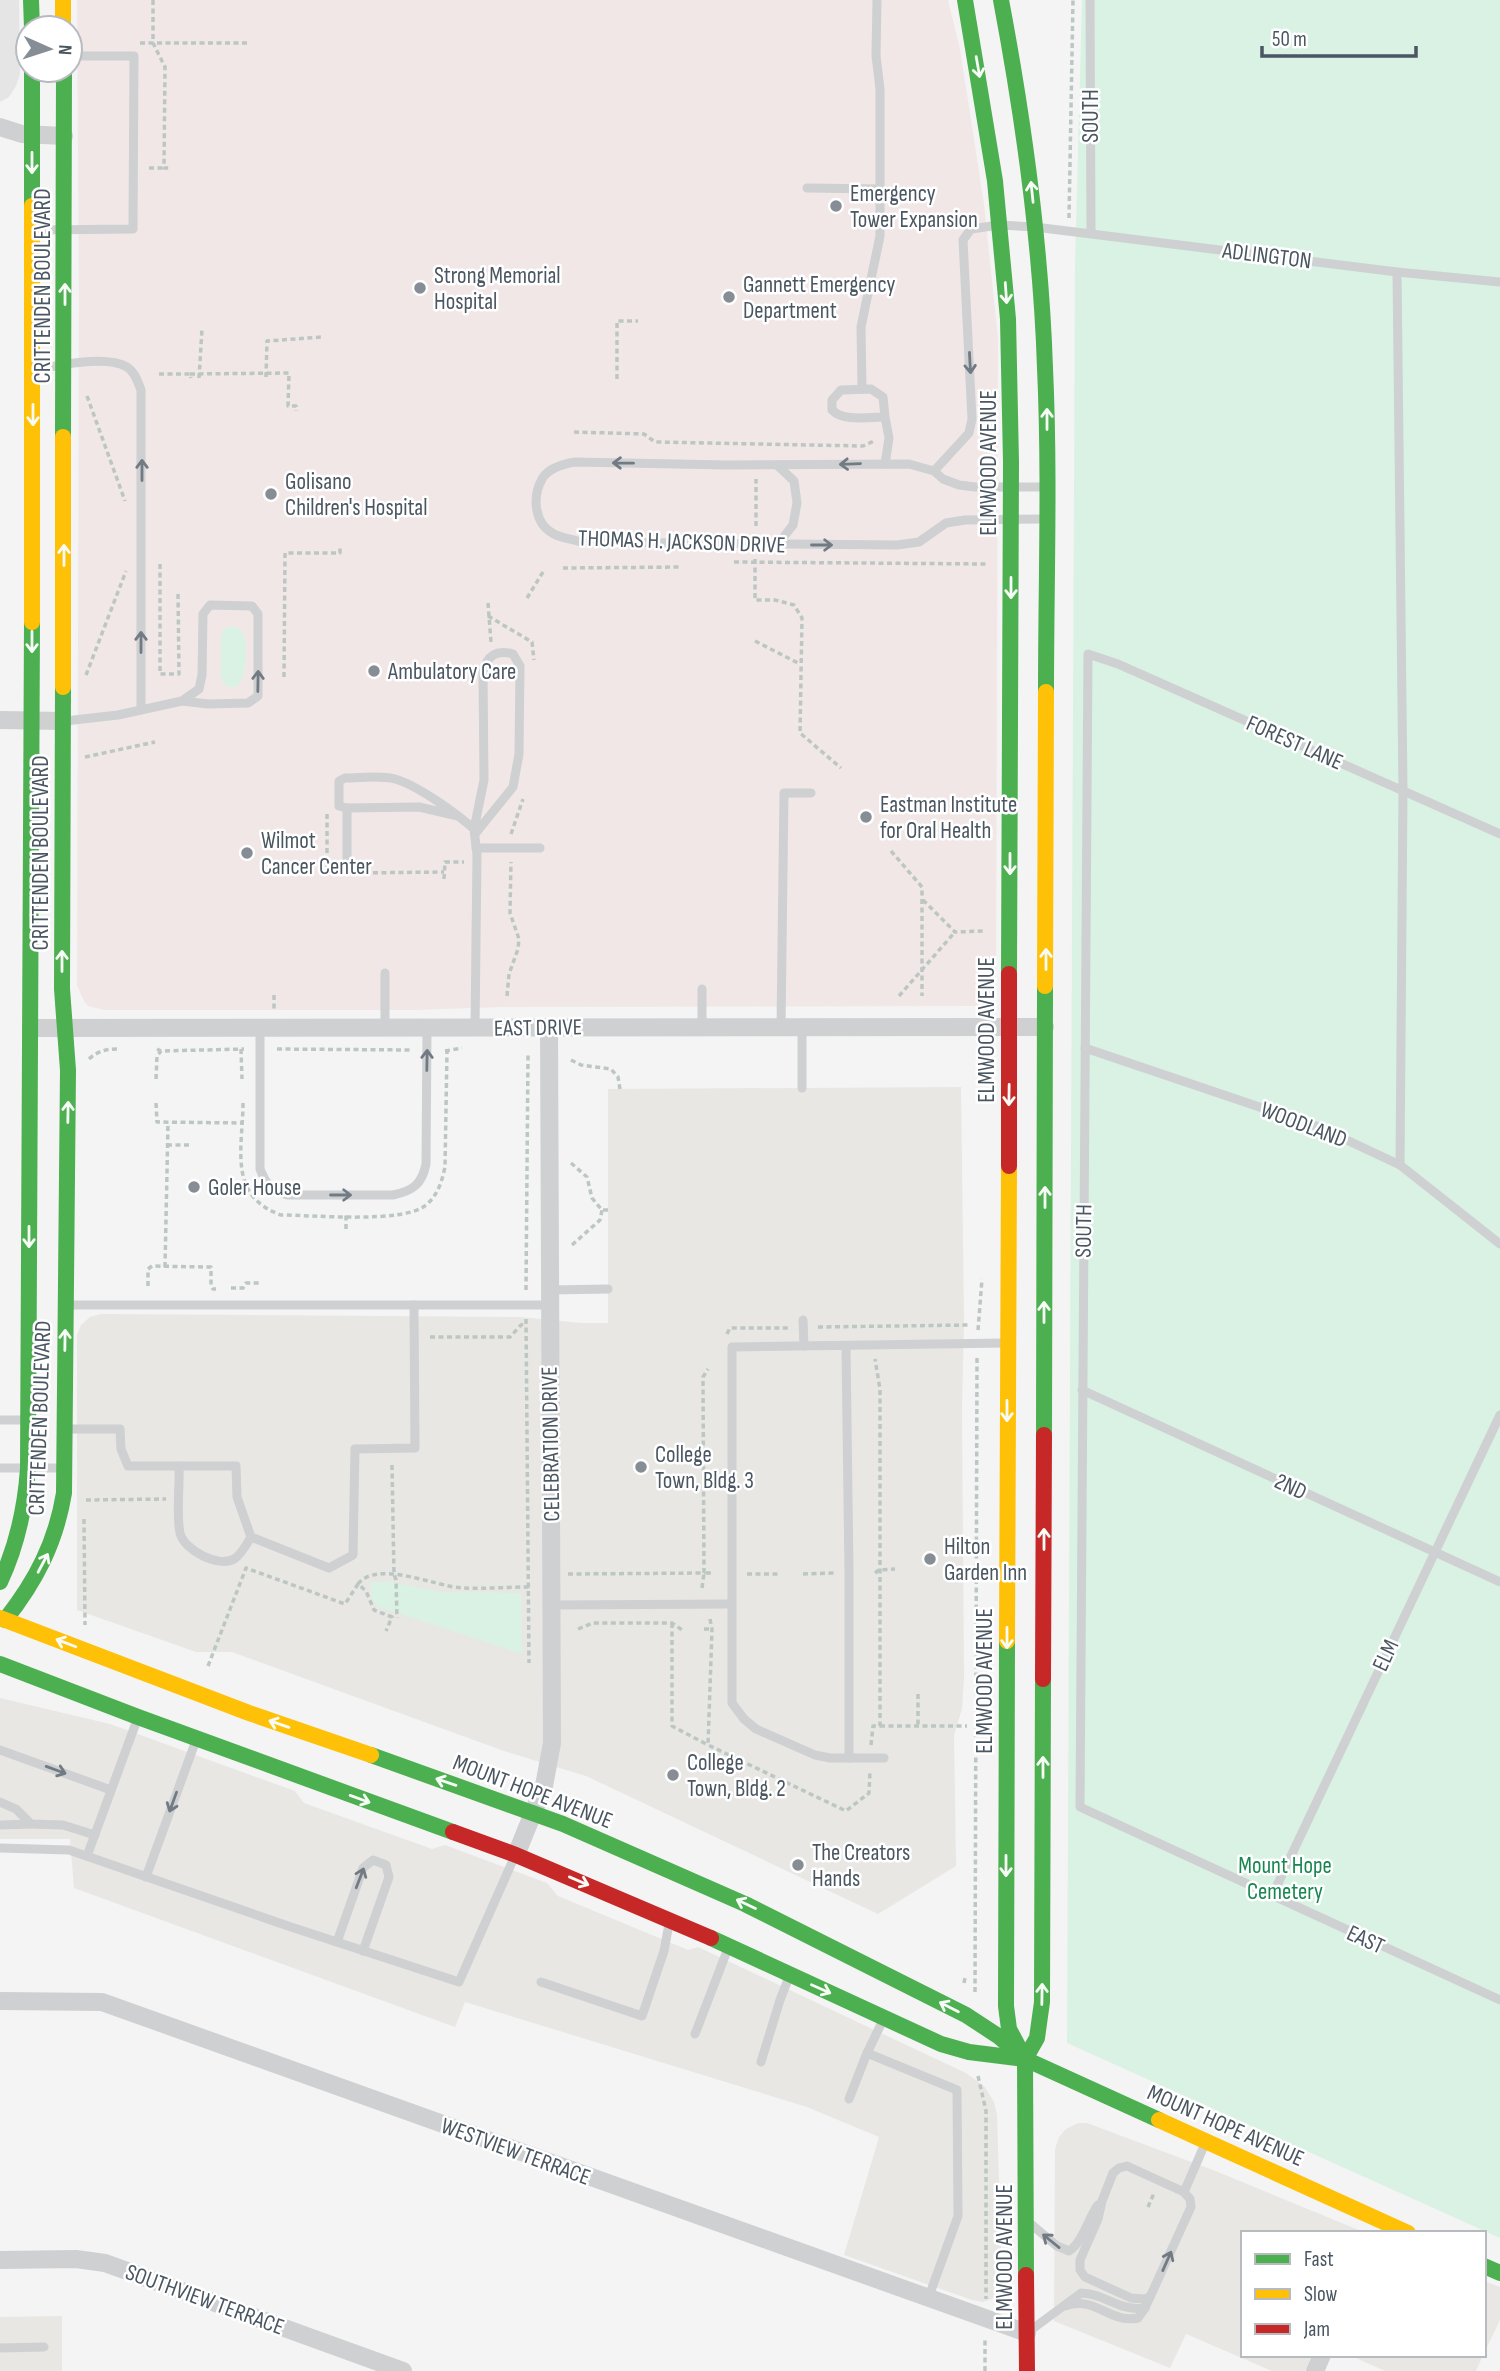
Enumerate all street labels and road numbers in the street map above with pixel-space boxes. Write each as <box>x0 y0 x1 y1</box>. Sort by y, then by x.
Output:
street label: SOUTH <box>1077 89 1105 143</box>
street label: CRITTENDEN BOULEVARD <box>29 188 57 384</box>
street label: ADLINGTON <box>1220 237 1313 275</box>
street label: ELMWOOD AVENUE <box>975 390 1003 536</box>
street label: THOMAS H. JACKSON DRIVE <box>578 524 786 560</box>
street label: FOREST LANE <box>1242 709 1347 777</box>
street label: CRITTENDEN BOULEVARD <box>27 755 55 951</box>
street label: ELMWOOD AVENUE <box>973 957 1001 1103</box>
street label: EAST DRIVE <box>494 1013 582 1043</box>
street label: WOODLAND <box>1256 1096 1351 1154</box>
street label: SOUTH <box>1070 1204 1098 1258</box>
street label: CRITTENDEN BOULEVARD <box>23 1320 57 1516</box>
street label: CELEBRATION DRIVE <box>536 1366 566 1522</box>
street label: 2ND <box>1270 1467 1311 1506</box>
street label: ELMWOOD AVENUE <box>971 1608 999 1754</box>
street label: ELM <box>1367 1635 1405 1676</box>
street label: MOUNT HOPE AVENUE <box>449 1749 616 1835</box>
street label: EAST <box>1342 1919 1389 1961</box>
street label: MOUNT HOPE AVENUE <box>1143 2079 1308 2173</box>
street label: WESTVIEW TERRACE <box>437 2112 594 2192</box>
street label: ELMWOOD AVENUE <box>991 2184 1019 2330</box>
street label: SOUTHVIEW TERRACE <box>121 2258 288 2342</box>

